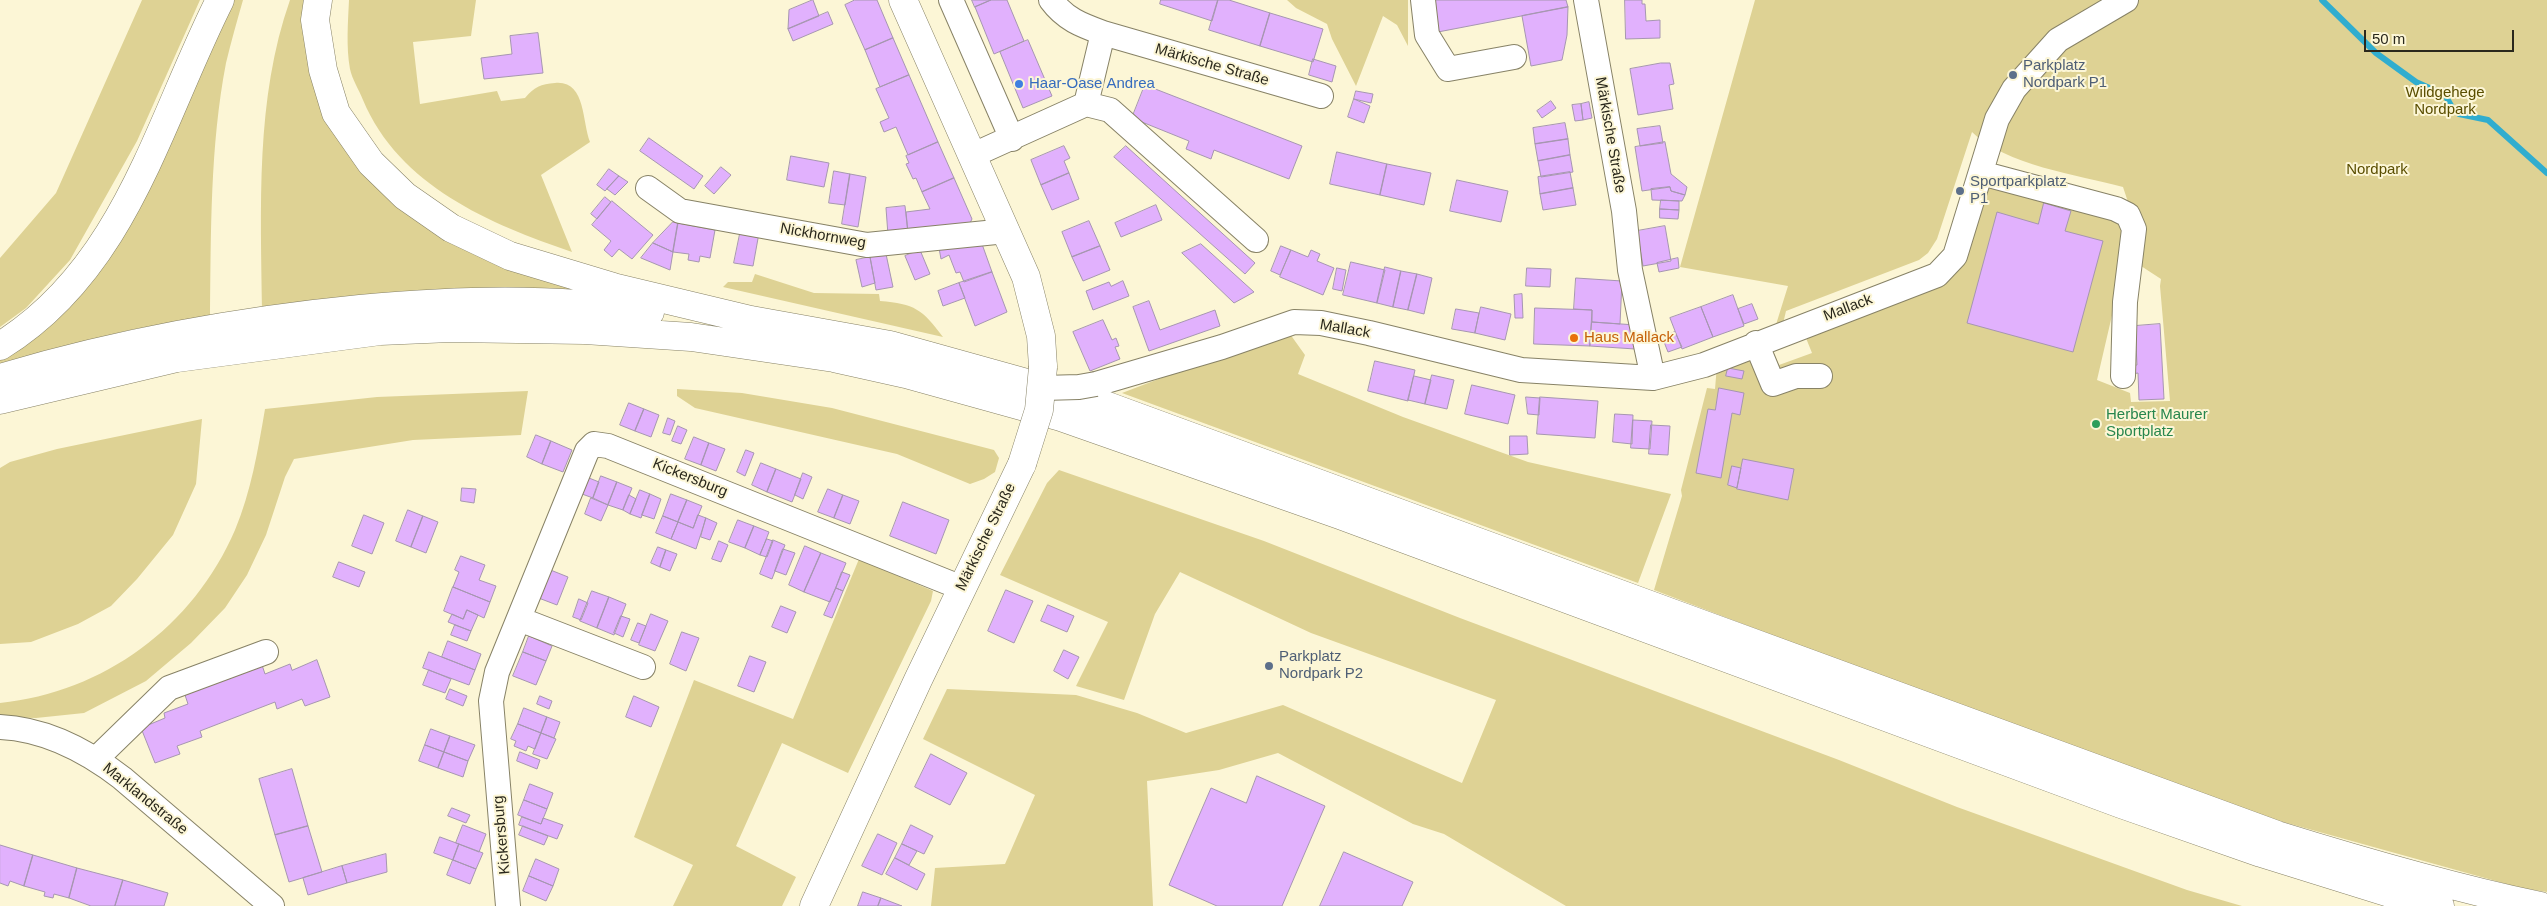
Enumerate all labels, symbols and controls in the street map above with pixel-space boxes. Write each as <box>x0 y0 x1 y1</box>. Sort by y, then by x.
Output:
scale bar <box>2367 20 2517 52</box>
text: 50 m <box>2372 30 2405 47</box>
street label: Märkische Straße <box>1153 40 1271 90</box>
place label: Parkplatz Nordpark P1 <box>2023 57 2107 92</box>
marker: Parkplatz Nordpark P1 <box>2007 69 2019 81</box>
place label: Haar-Oase Andrea <box>1029 75 1155 93</box>
street label: Märkische Straße <box>1591 76 1629 194</box>
marker: Haar-Oase Andrea <box>1013 78 1025 90</box>
park label: Wildgehege Nordpark <box>2405 84 2485 119</box>
park label: Nordpark <box>2346 161 2408 179</box>
place label: Sportparkplatz P1 <box>1970 173 2067 208</box>
marker: Sportparkplatz P1 <box>1954 185 1966 197</box>
street label: Nickhornweg <box>779 220 867 252</box>
street label: Mallack <box>1821 290 1875 326</box>
street label: Mallack <box>1318 316 1372 342</box>
place label: Haus Mallack <box>1584 329 1674 347</box>
marker: Haus Mallack <box>1568 332 1580 344</box>
place label: Herbert Maurer Sportplatz <box>2106 406 2208 441</box>
marker: Herbert Maurer Sportplatz <box>2090 418 2102 430</box>
street label: Kickersburg <box>650 455 730 501</box>
street label: Märkische Straße <box>952 480 1020 594</box>
place label: Parkplatz Nordpark P2 <box>1279 648 1363 683</box>
marker: Parkplatz Nordpark P2 <box>1263 660 1275 672</box>
street label: Marklandstraße <box>99 759 191 839</box>
street label: Kickersburg <box>490 795 514 875</box>

